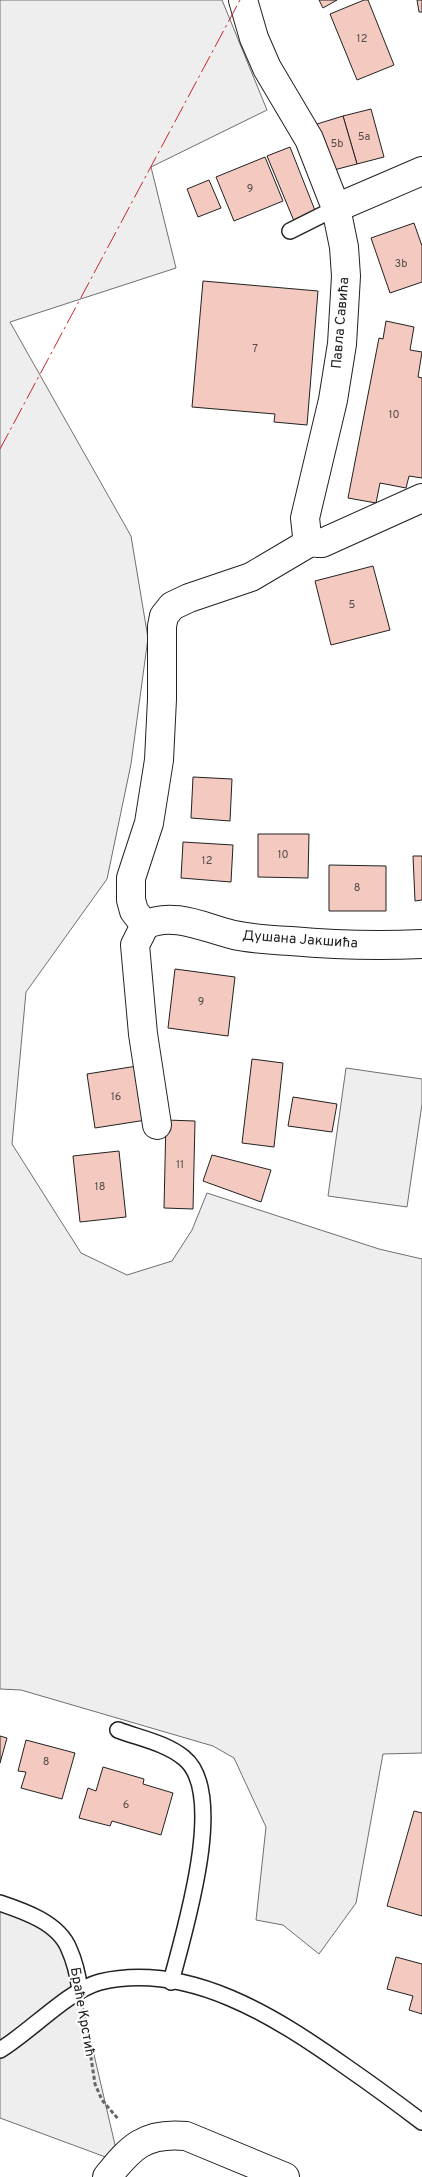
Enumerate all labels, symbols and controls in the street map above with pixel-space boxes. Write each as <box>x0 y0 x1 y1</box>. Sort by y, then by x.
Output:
house number: 12 <box>357 32 367 46</box>
house number: 5a <box>358 130 371 144</box>
house number: 5b <box>330 137 344 151</box>
house number: 9 <box>247 182 253 196</box>
house number: 3b <box>395 257 407 271</box>
street label: Павла Савића <box>329 276 353 370</box>
house number: 7 <box>252 342 258 356</box>
house number: 10 <box>388 408 400 422</box>
house number: 5 <box>349 598 356 612</box>
house number: 10 <box>277 848 289 862</box>
house number: 12 <box>202 854 212 868</box>
house number: 8 <box>354 881 360 895</box>
street label: Душана Јакшића <box>242 927 358 953</box>
house number: 9 <box>198 995 204 1009</box>
house number: 16 <box>111 1090 121 1104</box>
house number: 11 <box>176 1158 184 1172</box>
house number: 18 <box>95 1180 105 1194</box>
house number: 8 <box>43 1755 49 1769</box>
house number: 6 <box>123 1798 129 1812</box>
street label: Браће Крстић <box>66 1966 98 2058</box>

